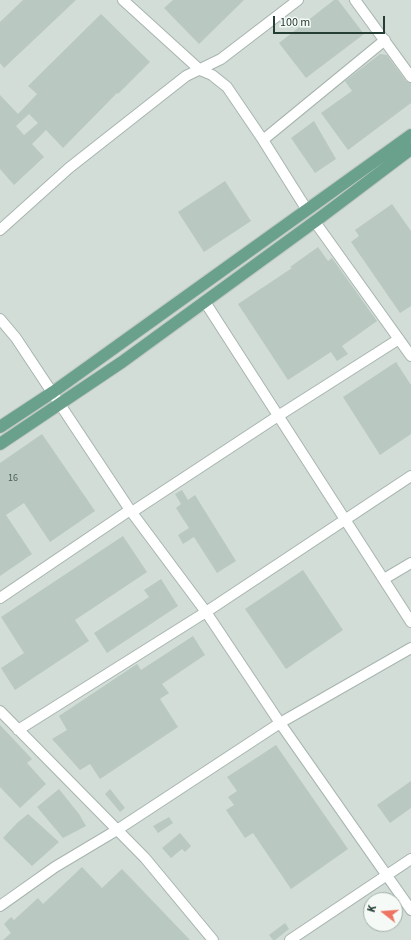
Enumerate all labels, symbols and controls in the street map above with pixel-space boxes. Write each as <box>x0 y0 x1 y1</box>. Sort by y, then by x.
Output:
scale bar <box>275 8 387 34</box>
text: 100 m <box>280 14 310 31</box>
house number: 16 <box>8 473 18 485</box>
north arrow <box>363 892 403 932</box>
text: K <box>364 903 380 914</box>

